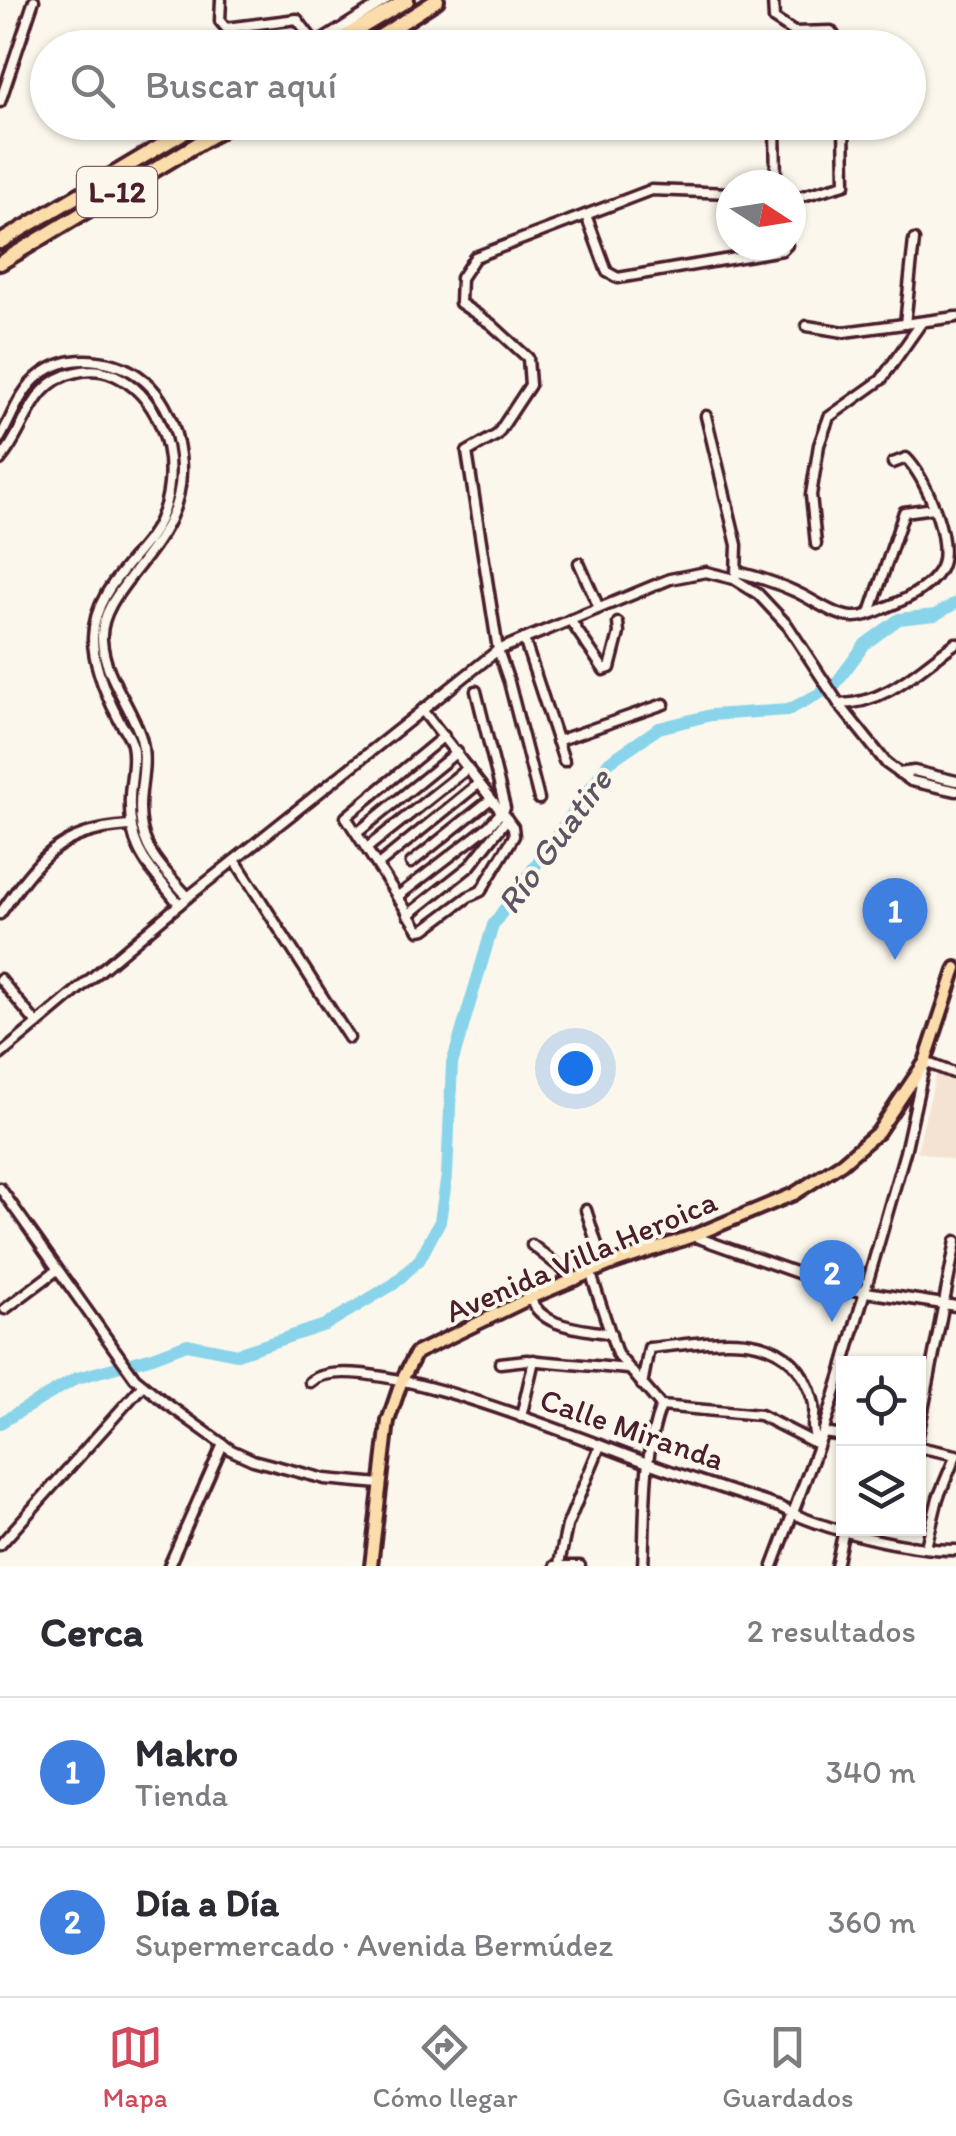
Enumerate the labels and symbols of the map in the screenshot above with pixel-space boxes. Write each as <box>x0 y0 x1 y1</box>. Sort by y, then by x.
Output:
road number: L-12 <box>77 167 157 217</box>
north arrow <box>716 170 806 260</box>
water label: Río Guatire <box>487 759 622 922</box>
pin: 1 <box>862 878 928 960</box>
your location <box>550 1043 601 1094</box>
street label: Avenida Villa Heroica <box>440 1181 723 1330</box>
pin: 2 <box>800 1240 864 1322</box>
street label: Calle Miranda <box>535 1380 729 1478</box>

